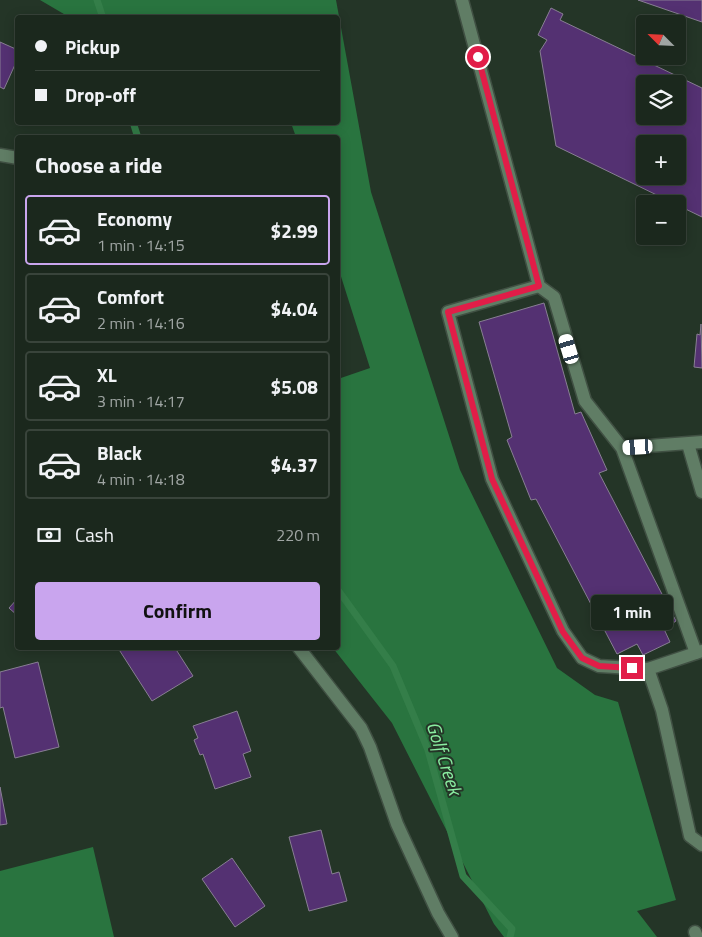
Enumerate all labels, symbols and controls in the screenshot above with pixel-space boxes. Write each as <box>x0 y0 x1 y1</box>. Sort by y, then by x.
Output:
north arrow <box>636 15 686 65</box>
map controls <box>636 15 686 245</box>
text: Pickup <box>65 32 120 61</box>
route start <box>467 46 489 68</box>
button: layers <box>636 75 686 125</box>
text: Drop-off <box>65 80 136 109</box>
button: + <box>636 135 686 185</box>
text: Choose a ride <box>35 148 162 182</box>
button: − <box>636 195 686 245</box>
text: Economy <box>97 204 172 233</box>
icon: car <box>37 208 82 253</box>
text: $2.99 <box>271 216 318 245</box>
text: 1 min · 14:15 <box>97 233 185 257</box>
text: Comfort <box>97 282 164 311</box>
icon: car <box>37 286 82 331</box>
text: $4.04 <box>271 294 318 323</box>
text: 2 min · 14:16 <box>97 311 185 335</box>
car <box>557 332 580 366</box>
text: XL <box>97 360 117 389</box>
icon: car <box>37 364 82 409</box>
text: $5.08 <box>271 372 318 401</box>
text: 3 min · 14:17 <box>97 389 185 413</box>
text: Black <box>97 438 142 467</box>
car <box>622 439 653 455</box>
icon: car <box>37 442 82 487</box>
text: $4.37 <box>271 450 318 479</box>
text: 4 min · 14:18 <box>97 467 185 491</box>
text: Cash <box>75 520 114 549</box>
icon: cash <box>35 521 63 549</box>
text: 220 m <box>276 523 320 547</box>
button: Confirm <box>35 582 320 640</box>
callout: 1 min <box>591 596 673 630</box>
text: 1 min <box>613 600 651 624</box>
route end <box>621 657 643 679</box>
water label: Golf Creek <box>420 718 471 801</box>

